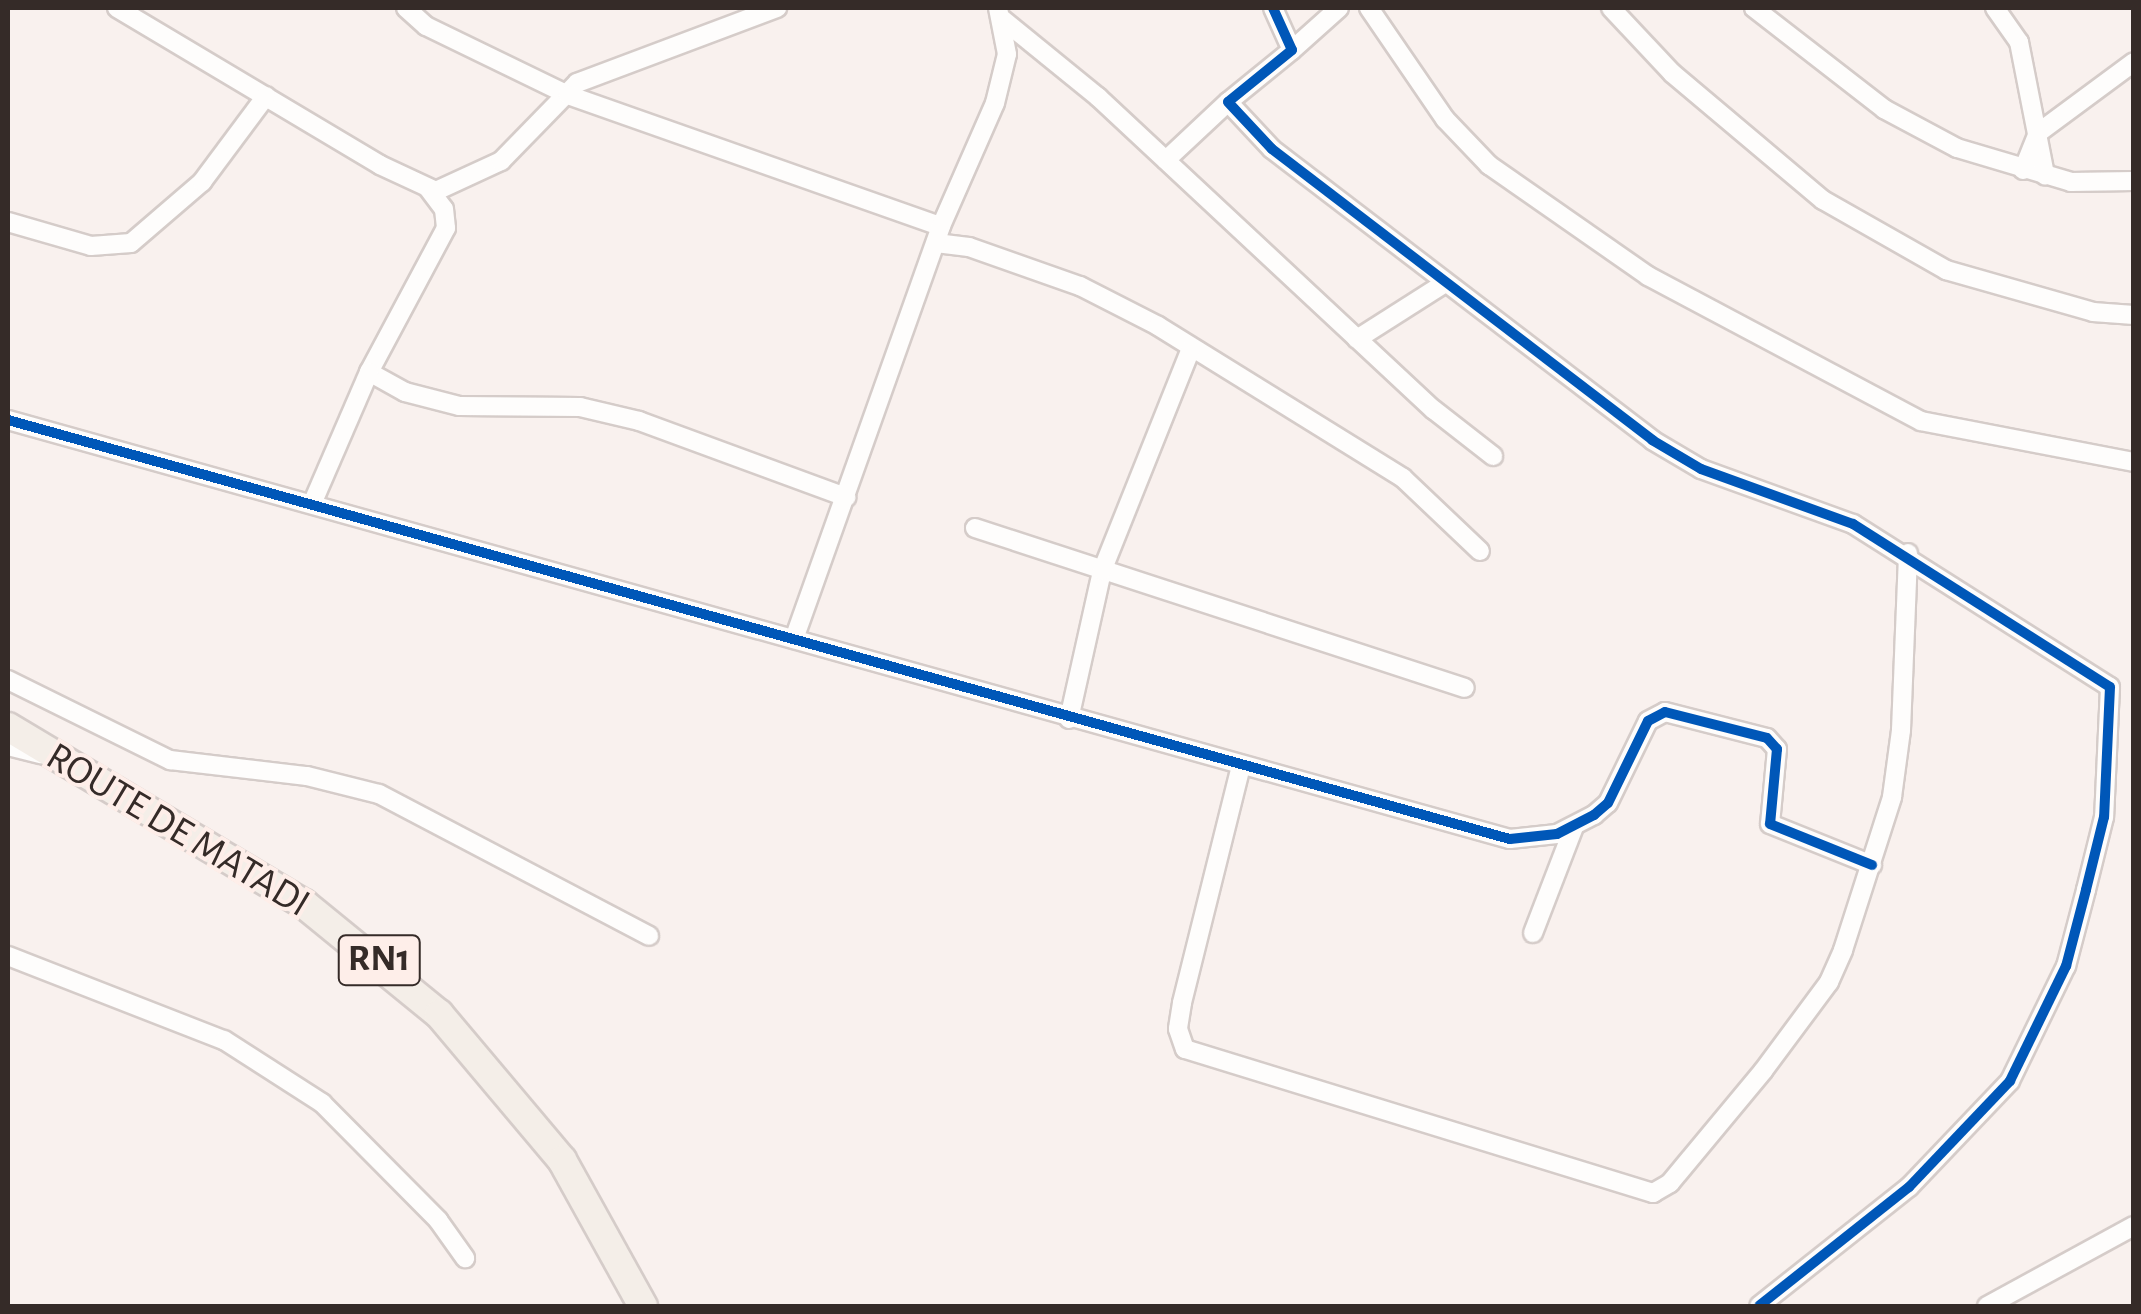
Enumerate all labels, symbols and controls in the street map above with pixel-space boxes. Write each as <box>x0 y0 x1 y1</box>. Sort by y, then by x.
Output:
street label: ROUTE DE MATADI <box>37 732 319 928</box>
road number: RN1 <box>336 927 422 993</box>

